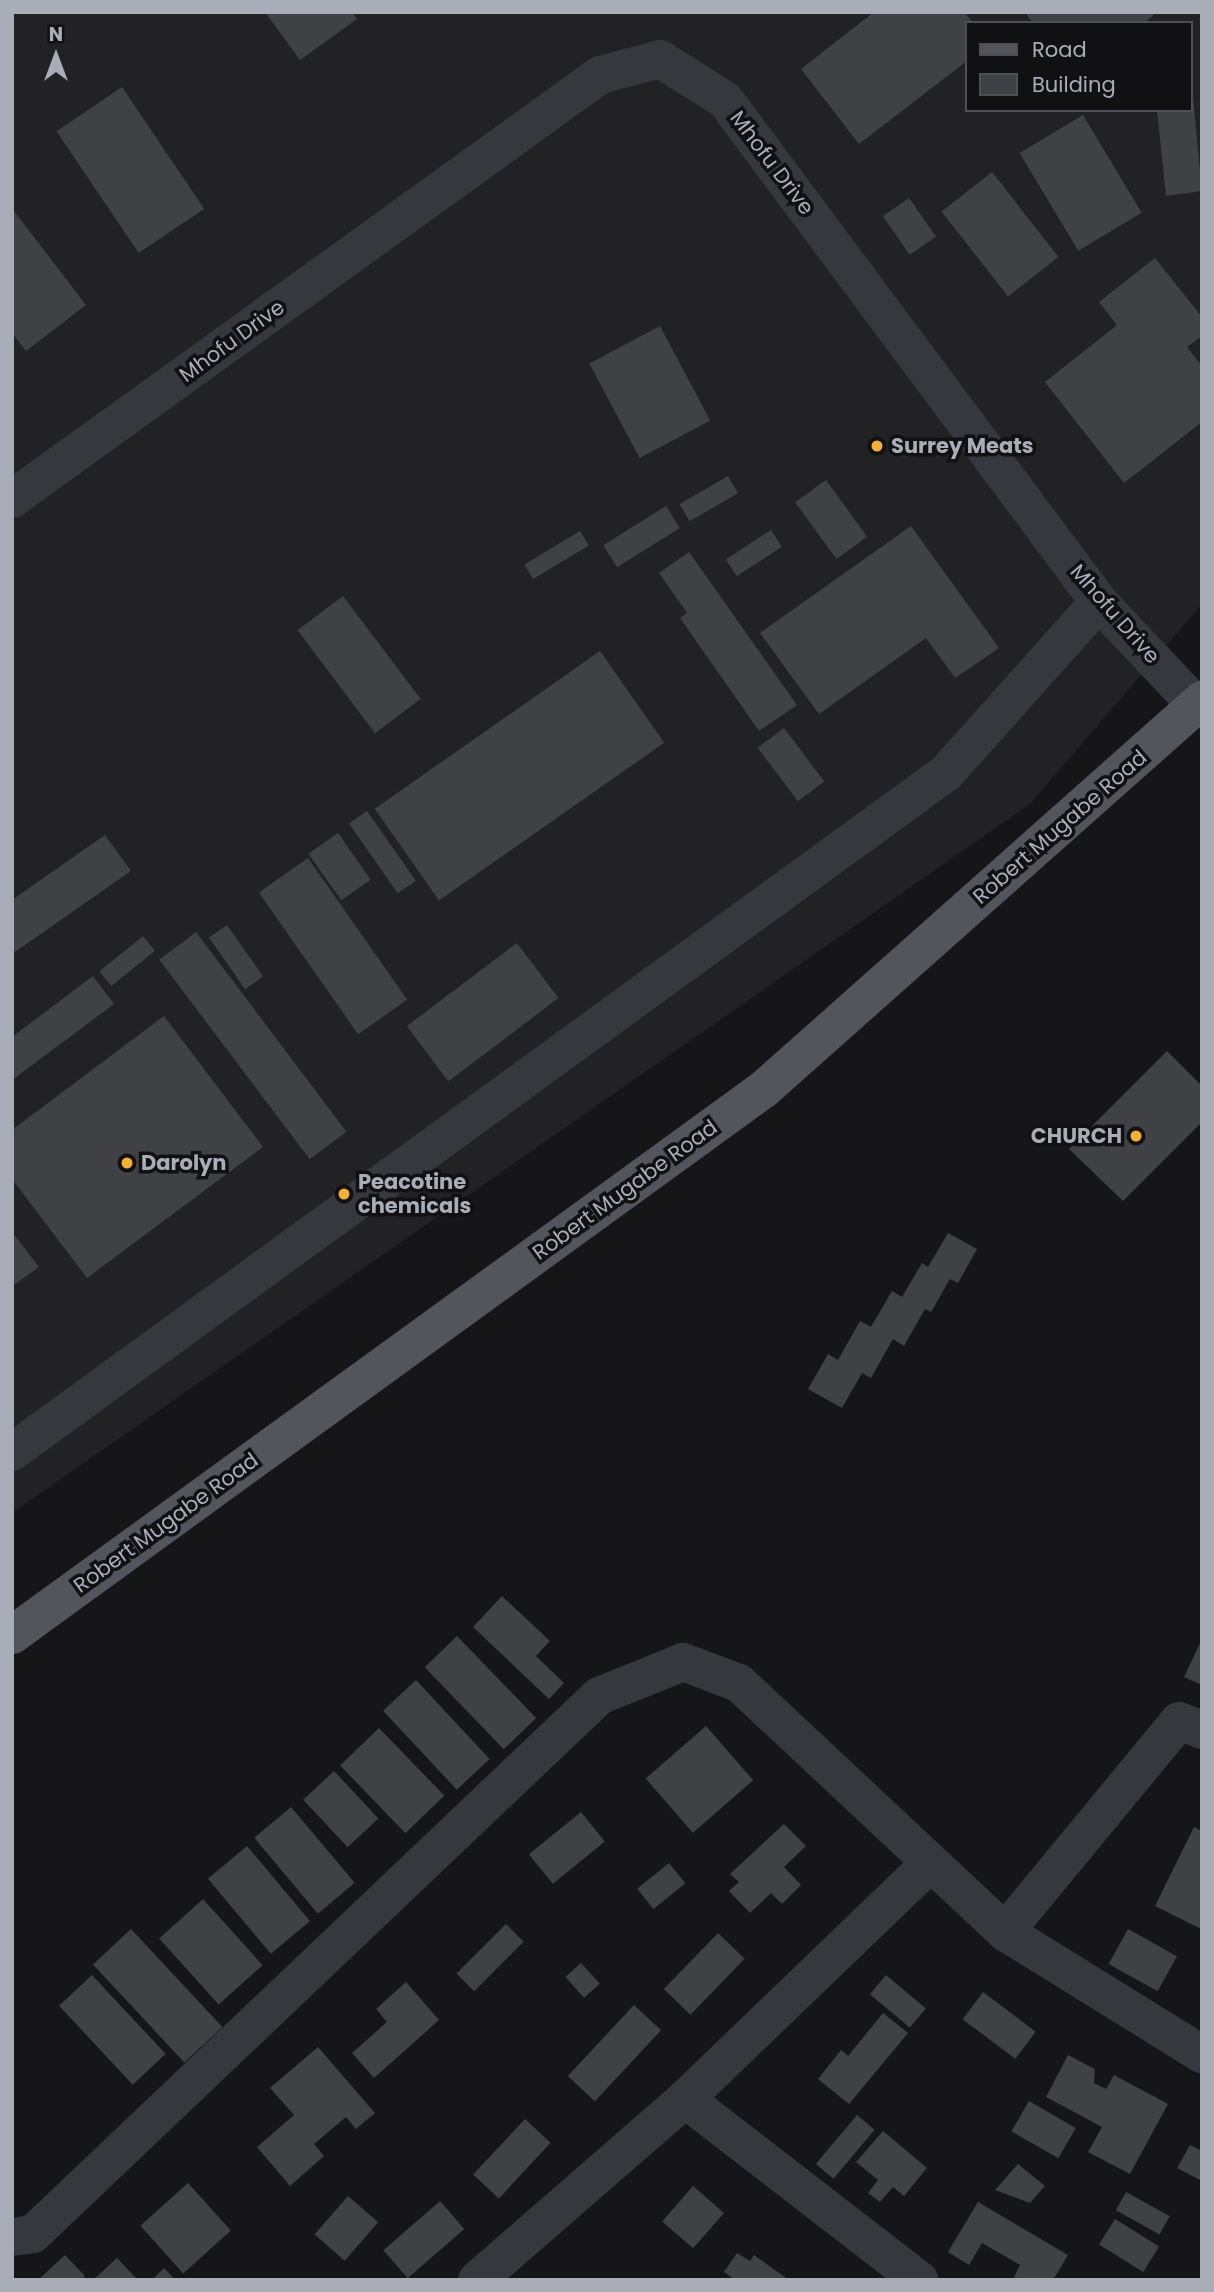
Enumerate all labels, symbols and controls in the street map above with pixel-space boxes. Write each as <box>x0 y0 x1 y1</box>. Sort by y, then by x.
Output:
north arrow <box>21 21 91 91</box>
text: N <box>49 21 63 48</box>
legend <box>965 21 1193 112</box>
text: Road <box>1032 35 1087 64</box>
text: Building <box>1032 70 1116 99</box>
street label: Mhofu Drive <box>725 106 819 220</box>
street label: Mhofu Drive <box>175 294 289 388</box>
place label: Surrey Meats <box>891 433 1033 459</box>
marker: Surrey Meats <box>869 438 885 454</box>
street label: Mhofu Drive <box>1065 559 1165 669</box>
street label: Robert Mugabe Road <box>968 745 1152 909</box>
street label: Robert Mugabe Road <box>528 1115 722 1265</box>
place label: CHURCH <box>1031 1123 1122 1149</box>
marker: CHURCH <box>1128 1128 1144 1144</box>
place label: Darolyn <box>141 1150 227 1176</box>
marker: Darolyn <box>119 1155 135 1171</box>
place label: Peacotine chemicals <box>358 1169 471 1219</box>
marker: Peacotine chemicals <box>336 1186 352 1202</box>
street label: Robert Mugabe Road <box>69 1448 263 1598</box>

